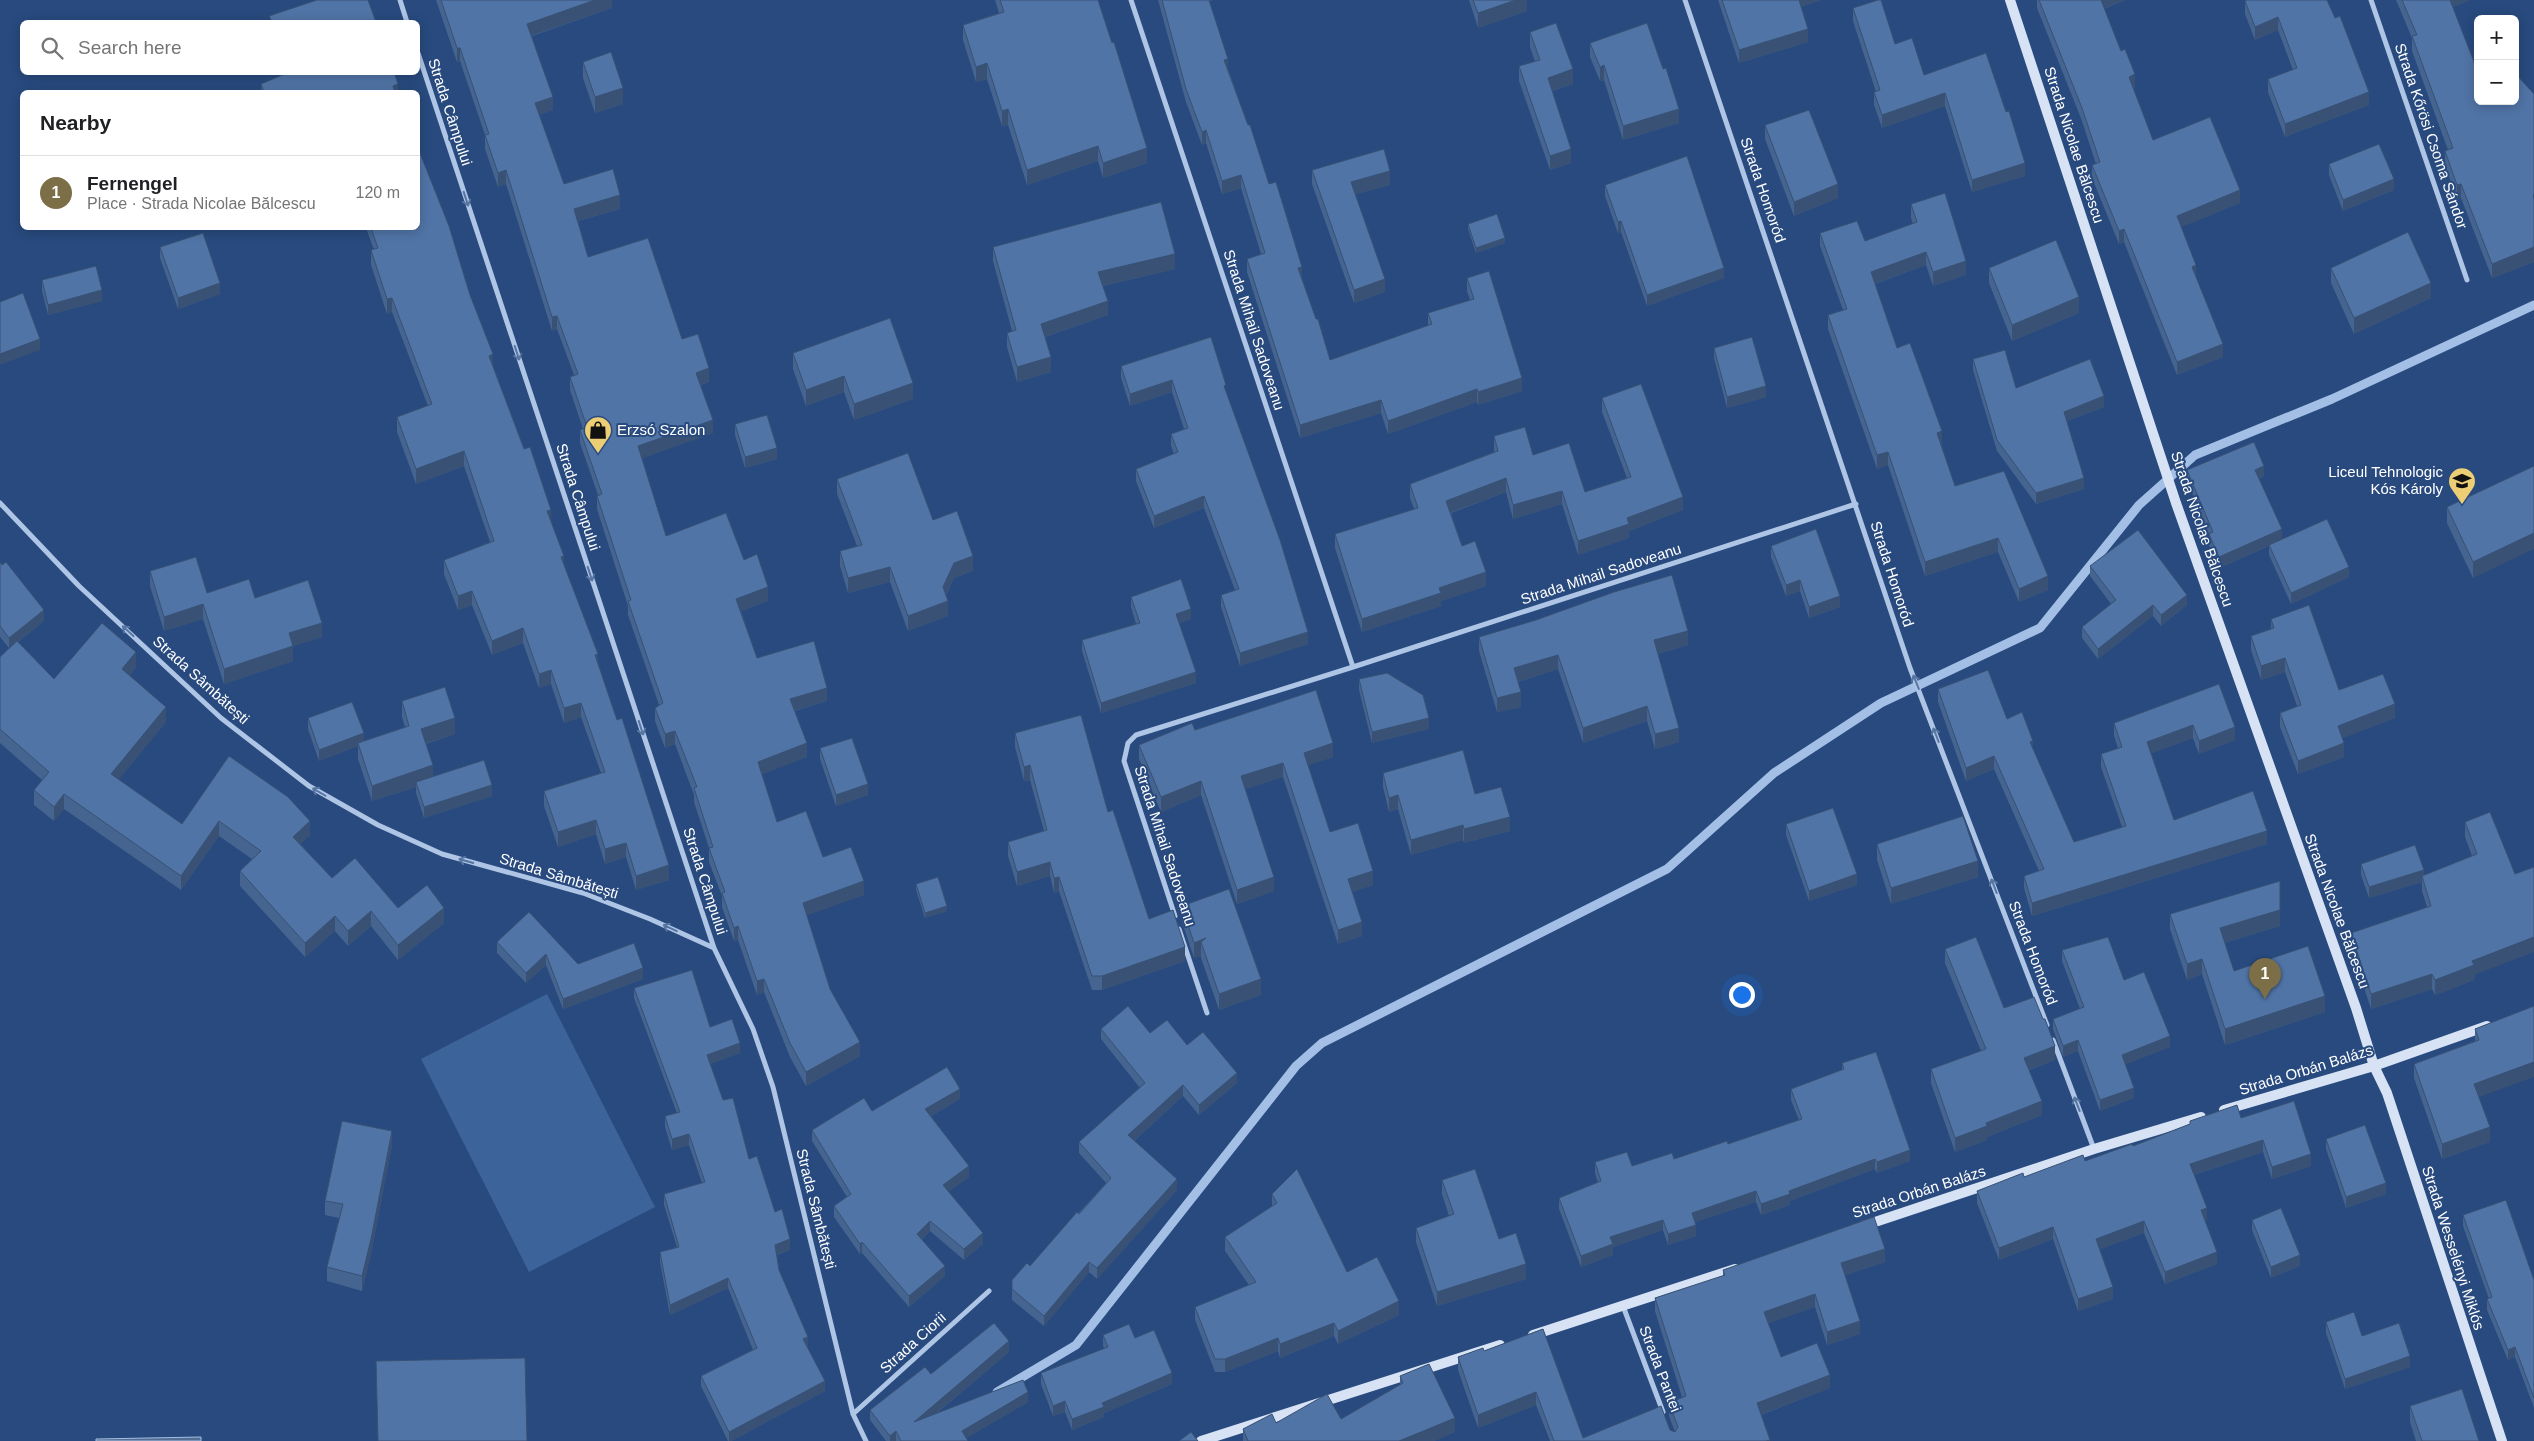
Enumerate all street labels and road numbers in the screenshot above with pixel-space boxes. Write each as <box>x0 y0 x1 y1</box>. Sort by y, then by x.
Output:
street label: Strada Kőrösi Csoma Sándor <box>2392 41 2471 231</box>
street label: Strada Câmpului <box>425 56 476 168</box>
street label: Strada Nicolae Bălcescu <box>2041 65 2108 225</box>
street label: Strada Homoród <box>1738 135 1789 245</box>
street label: Strada Mihail Sadoveanu <box>1220 248 1288 412</box>
street label: Strada Câmpului <box>553 441 604 553</box>
street label: Strada Nicolae Bălcescu <box>2168 449 2237 609</box>
street label: Strada Homoród <box>1867 519 1918 629</box>
street label: Strada Mihail Sadoveanu <box>1519 540 1683 608</box>
street label: Strada Sâmbătești <box>150 632 253 727</box>
street label: Strada Mihail Sadoveanu <box>1131 764 1199 928</box>
street label: Strada Câmpului <box>680 825 731 937</box>
street label: Strada Nicolae Bălcescu <box>2302 831 2373 991</box>
street label: Strada Sâmbătești <box>498 849 621 902</box>
street label: Strada Homoród <box>2006 898 2061 1007</box>
street label: Strada Orbán Balázs <box>2237 1041 2375 1098</box>
street label: Strada Sâmbătești <box>793 1147 840 1271</box>
street label: Strada Orbán Balázs <box>1850 1162 1988 1221</box>
street label: Strada Wesselényi Miklós <box>2419 1164 2488 1332</box>
street label: Strada Ciorii <box>876 1309 949 1377</box>
street label: Strada Pantei <box>1636 1323 1685 1414</box>

